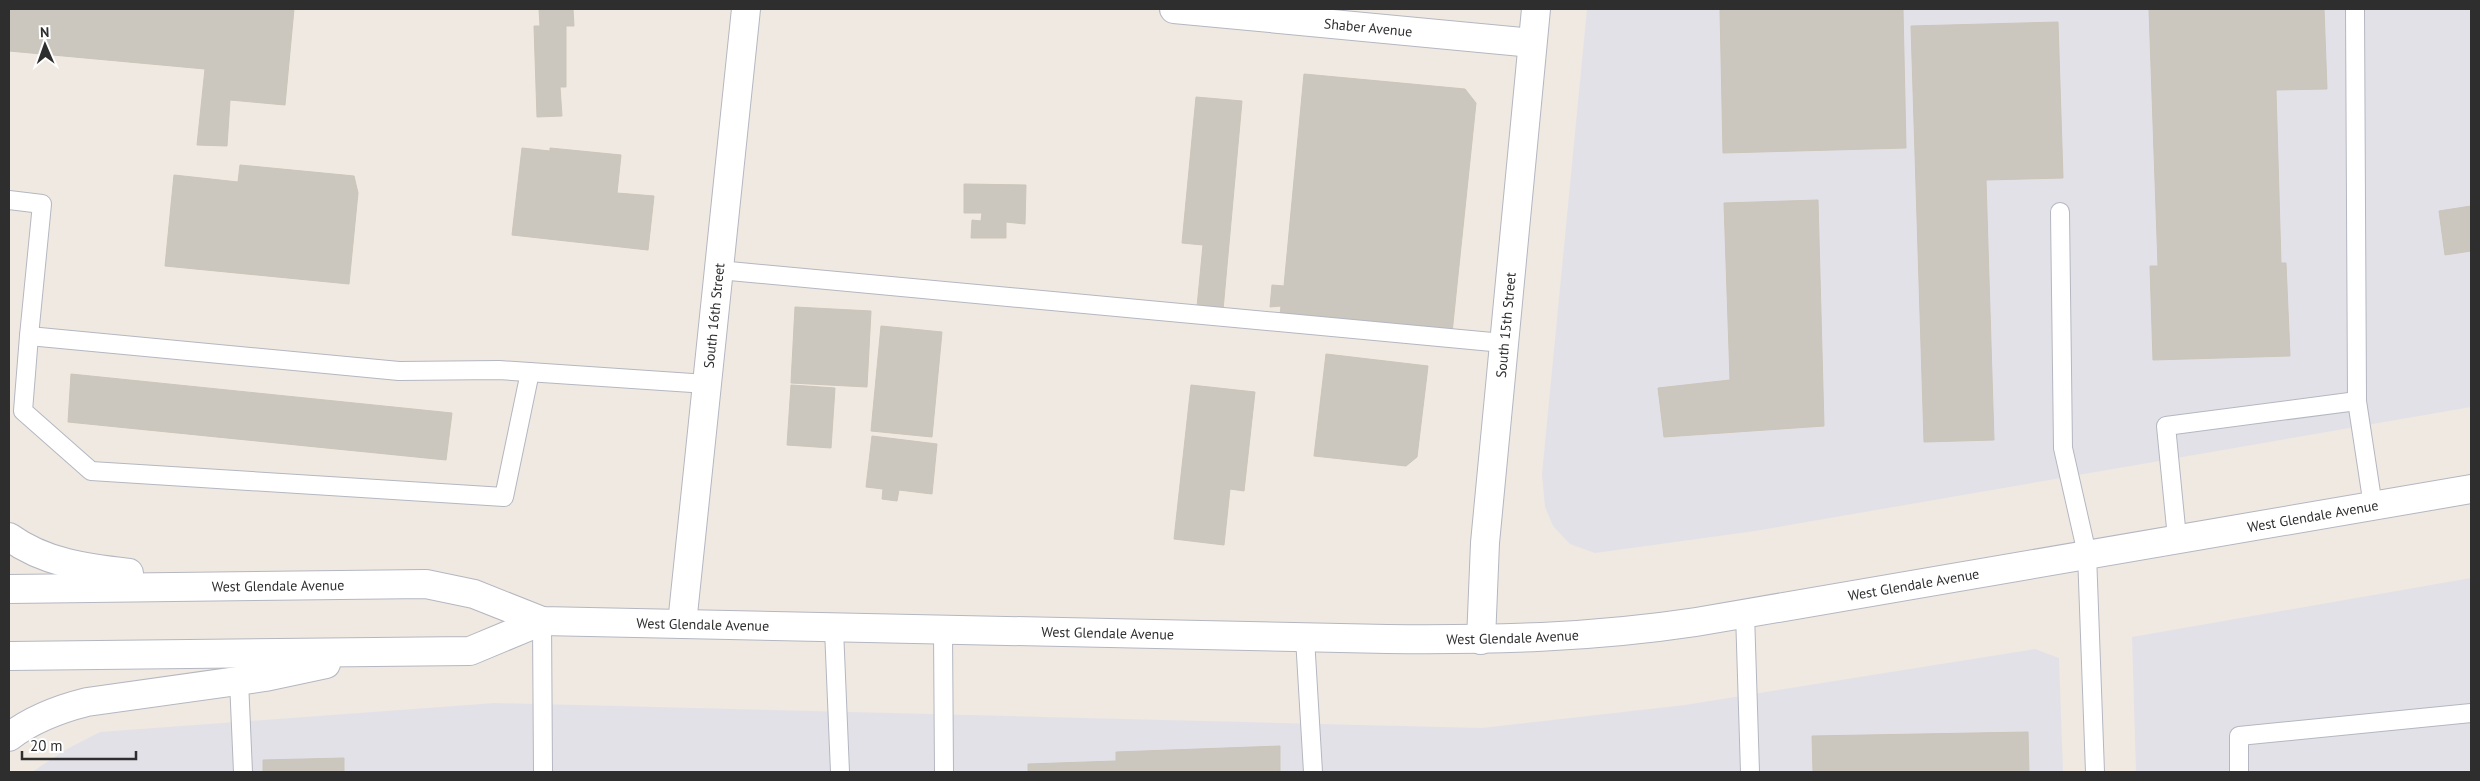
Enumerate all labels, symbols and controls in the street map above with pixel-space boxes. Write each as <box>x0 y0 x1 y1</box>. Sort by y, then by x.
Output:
street label: Shaber Avenue <box>1323 14 1413 41</box>
north arrow <box>20 20 70 70</box>
text: N <box>40 23 49 41</box>
street label: South 16th Street <box>700 262 729 369</box>
street label: South 15th Street <box>1492 271 1520 379</box>
street label: West Glendale Avenue <box>2246 496 2380 536</box>
street label: West Glendale Avenue <box>1847 565 1981 605</box>
street label: West Glendale Avenue <box>211 576 344 596</box>
street label: West Glendale Avenue <box>636 614 769 635</box>
street label: West Glendale Avenue <box>1041 623 1174 643</box>
street label: West Glendale Avenue <box>1446 626 1579 648</box>
scale bar <box>22 728 136 760</box>
text: 20 m <box>30 736 63 755</box>

